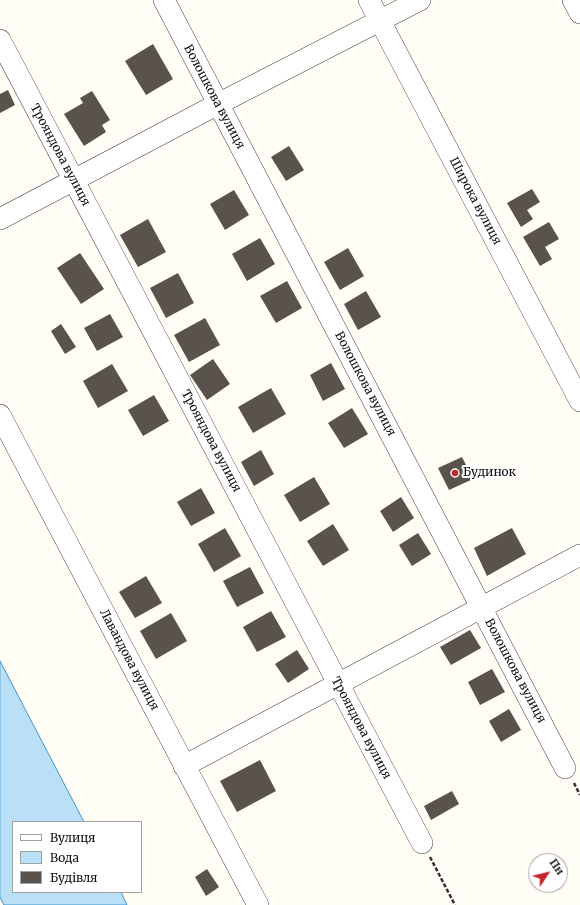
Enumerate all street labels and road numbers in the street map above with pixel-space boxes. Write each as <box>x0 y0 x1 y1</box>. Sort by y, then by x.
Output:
street label: Волошкова вулиця <box>180 42 248 152</box>
street label: Трояндова вулиця <box>27 101 93 209</box>
street label: Широка вулиця <box>446 155 504 247</box>
street label: Волошкова вулиця <box>331 329 399 439</box>
street label: Трояндова вулиця <box>178 387 244 495</box>
street label: Лавандова вулиця <box>96 607 162 713</box>
street label: Волошкова вулиця <box>481 616 549 726</box>
street label: Трояндова вулиця <box>328 674 394 782</box>

